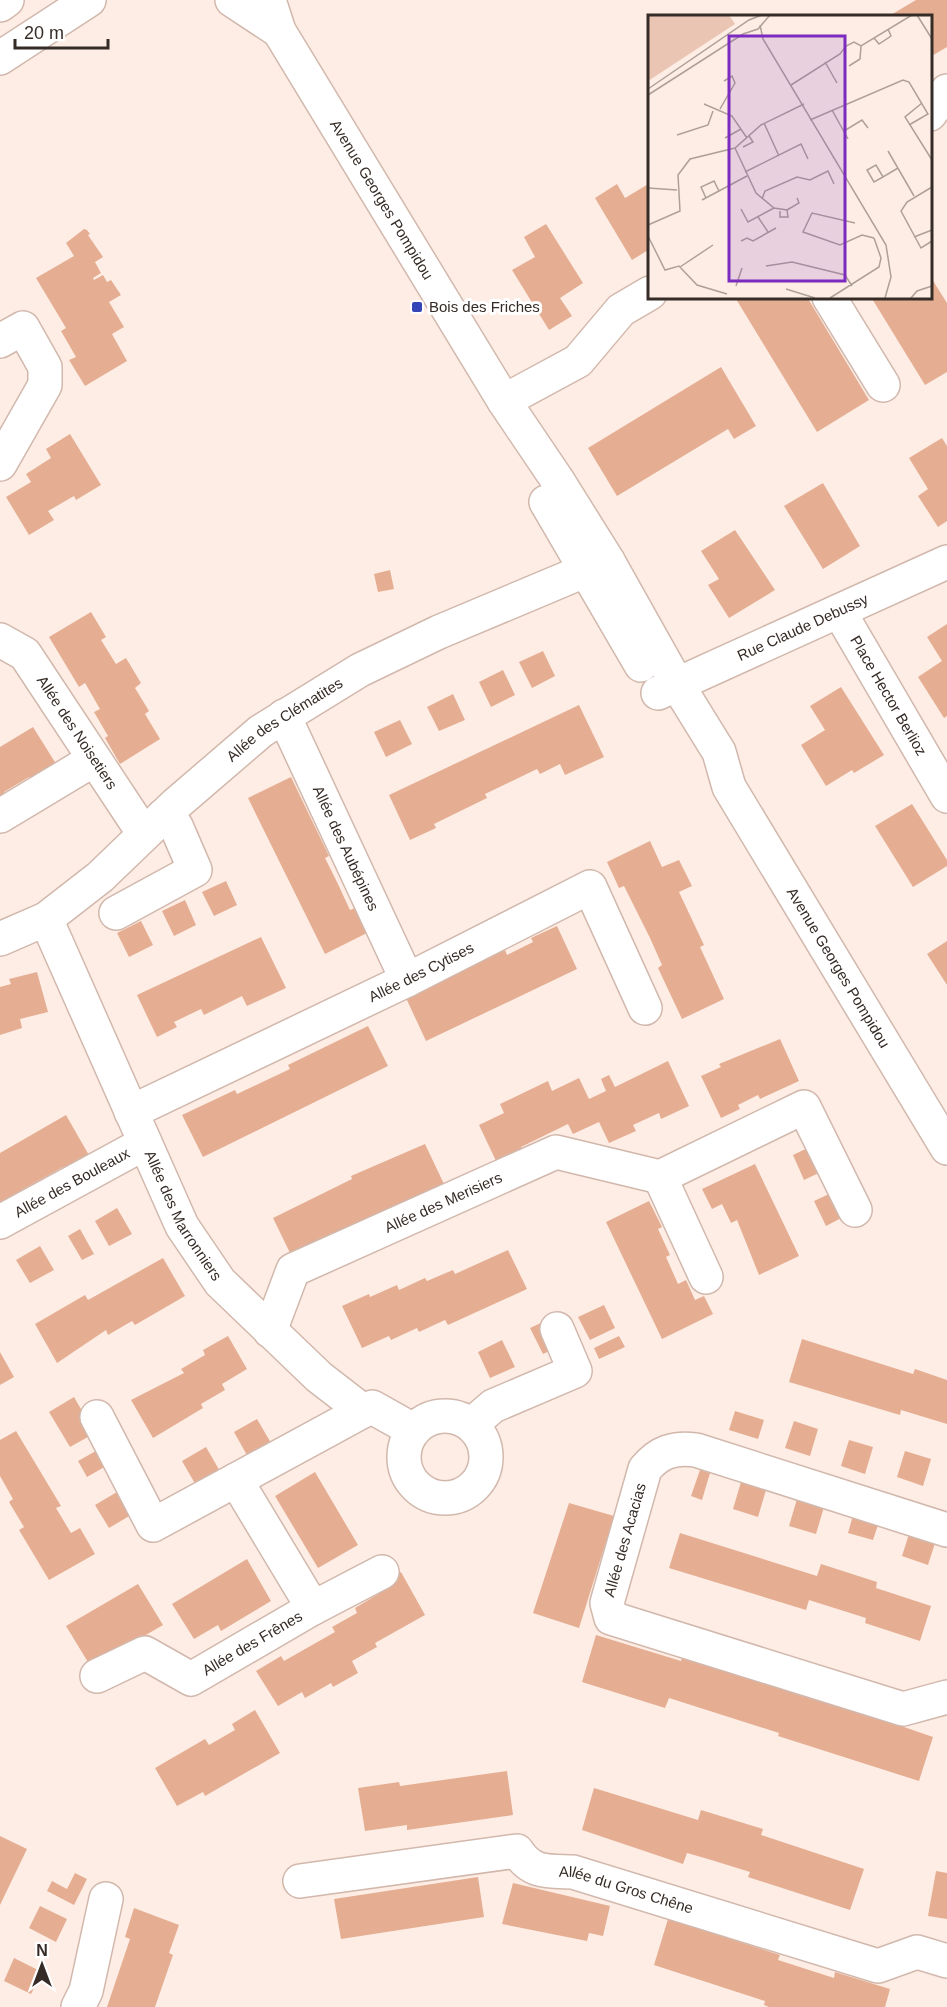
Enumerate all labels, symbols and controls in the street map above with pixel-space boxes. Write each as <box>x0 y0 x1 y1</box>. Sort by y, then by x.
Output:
scale bar <box>15 12 108 50</box>
inset map <box>648 15 932 298</box>
text: 20 m <box>24 23 64 43</box>
street label: Avenue Georges Pompidou <box>327 116 437 282</box>
place label: Bois des Friches <box>429 298 540 315</box>
marker: Bois des Friches <box>410 300 424 314</box>
street label: Rue Claude Debussy <box>735 590 871 664</box>
street label: Place Hector Berlioz <box>847 632 930 758</box>
street label: Allée des Noisetiers <box>34 672 121 792</box>
street label: Allée des Clématites <box>223 674 346 765</box>
street label: Allée des Aubépines <box>310 783 383 913</box>
street label: Avenue Georges Pompidou <box>784 884 893 1051</box>
street label: Allée des Cytises <box>366 939 476 1005</box>
street label: Allée des Bouleaux <box>11 1144 133 1221</box>
street label: Allée des Marronniers <box>142 1148 226 1284</box>
street label: Allée des Merisiers <box>382 1168 504 1236</box>
street label: Allée des Acacias <box>600 1481 649 1599</box>
street label: Allée des Frênes <box>199 1607 305 1679</box>
street label: Allée du Gros Chêne <box>559 1863 695 1917</box>
north arrow <box>12 1935 72 1995</box>
text: N <box>36 1942 48 1959</box>

